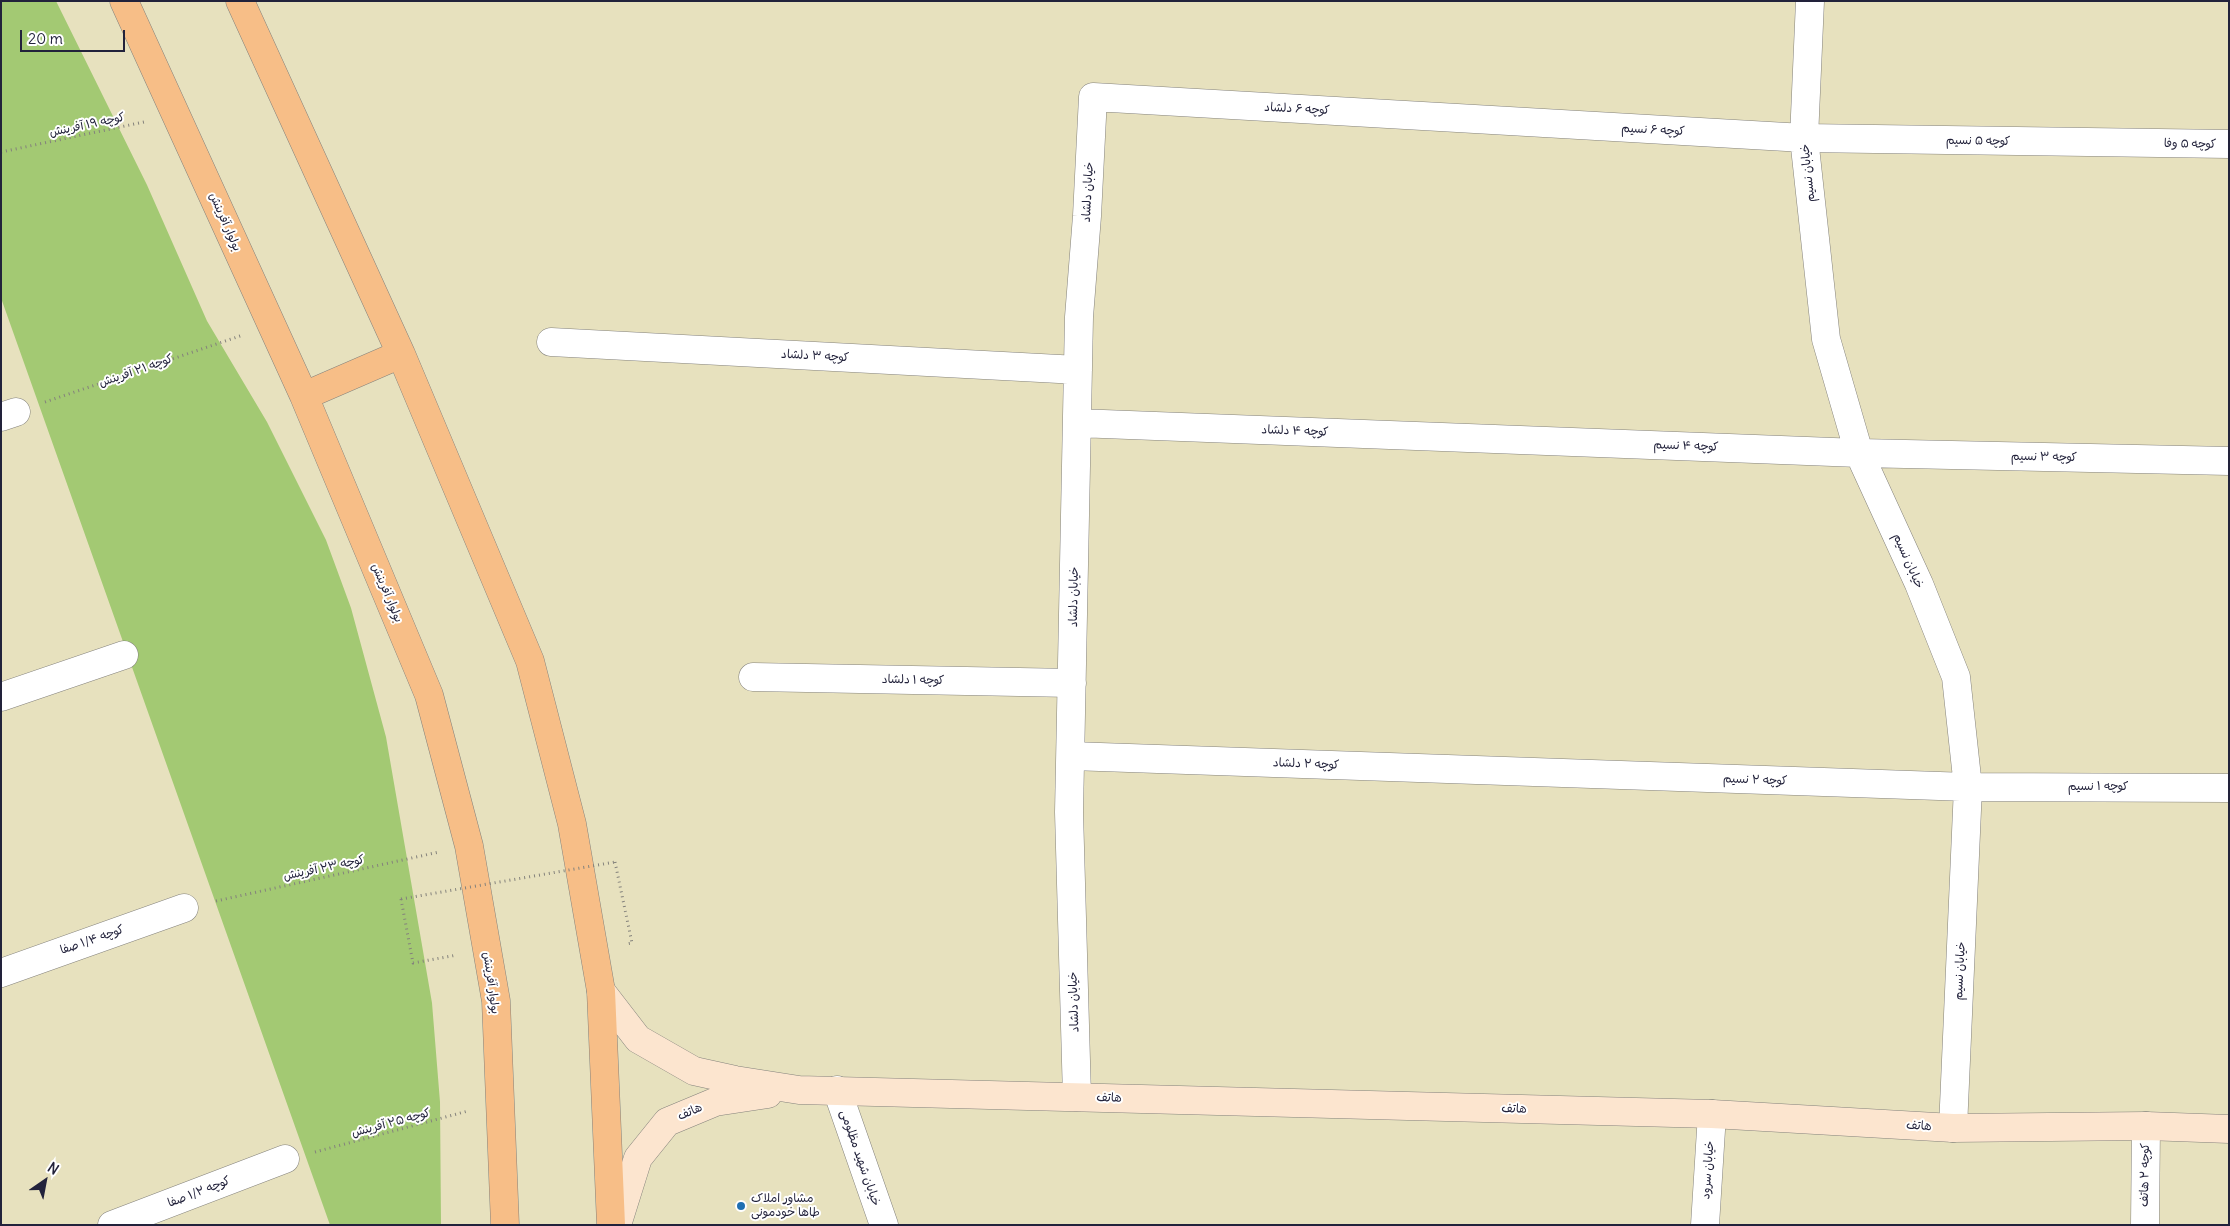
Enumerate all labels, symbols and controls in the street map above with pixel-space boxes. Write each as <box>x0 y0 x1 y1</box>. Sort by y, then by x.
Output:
scale bar <box>22 20 128 52</box>
text: 20 m <box>28 29 63 48</box>
street label: کوچه ۶ دلشاد <box>1264 100 1330 118</box>
street label: کوچه ۱۹ آفرینش <box>48 110 126 140</box>
street label: کوچه ۶ نسیم <box>1621 121 1685 139</box>
street label: کوچه ۵ نسیم <box>1946 133 2010 149</box>
street label: کوچه ۵ وفا <box>2164 136 2216 152</box>
street label: خیابان نسیم <box>1798 143 1818 203</box>
street label: خیابان دلشاد <box>1079 161 1097 223</box>
street label: بولوار آفرینش <box>206 190 244 254</box>
street label: کوچه ۳ دلشاد <box>781 347 849 365</box>
street label: کوچه ۲۱ آفرینش <box>97 352 175 390</box>
street label: کوچه ۴ دلشاد <box>1261 423 1329 439</box>
street label: کوچه ۴ نسیم <box>1653 438 1719 454</box>
street label: کوچه ۳ نسیم <box>2011 449 2077 465</box>
street label: خیابان نسیم <box>1889 531 1927 591</box>
street label: بولوار آفرینش <box>368 561 406 625</box>
street label: خیابان دلشاد <box>1066 567 1082 627</box>
street label: کوچه ۱ دلشاد <box>882 672 944 688</box>
street label: کوچه ۲ دلشاد <box>1273 756 1339 772</box>
street label: کوچه ۲ نسیم <box>1723 772 1787 788</box>
street label: کوچه ۱ نسیم <box>2068 780 2128 794</box>
street label: کوچه ۲۳ آفرینش <box>282 852 366 884</box>
street label: کوچه ۱/۴ صفا <box>58 922 126 958</box>
street label: خیابان نسیم <box>1951 941 1969 1001</box>
street label: بولوار آفرینش <box>480 951 502 1015</box>
street label: خیابان دلشاد <box>1066 971 1082 1033</box>
street label: هاتف <box>1096 1090 1122 1106</box>
street label: هاتف <box>675 1100 705 1124</box>
street label: هاتف <box>1501 1101 1527 1117</box>
street label: کوچه ۲۵ آفرینش <box>350 1106 432 1140</box>
street label: خیابان شهید مظلومی <box>837 1108 883 1208</box>
street label: هاتف <box>1906 1118 1932 1134</box>
street label: خیابان سرود <box>1699 1140 1717 1200</box>
street label: کوچه ۲ هاتف <box>2137 1143 2153 1207</box>
north arrow <box>20 1156 70 1206</box>
text: N <box>44 1158 62 1179</box>
street label: کوچه ۱/۲ صفا <box>166 1174 232 1210</box>
place label: مشاور املاک طاها خودمونی <box>751 1192 820 1220</box>
marker: مشاور املاک طاها خودمونی <box>735 1200 747 1212</box>

